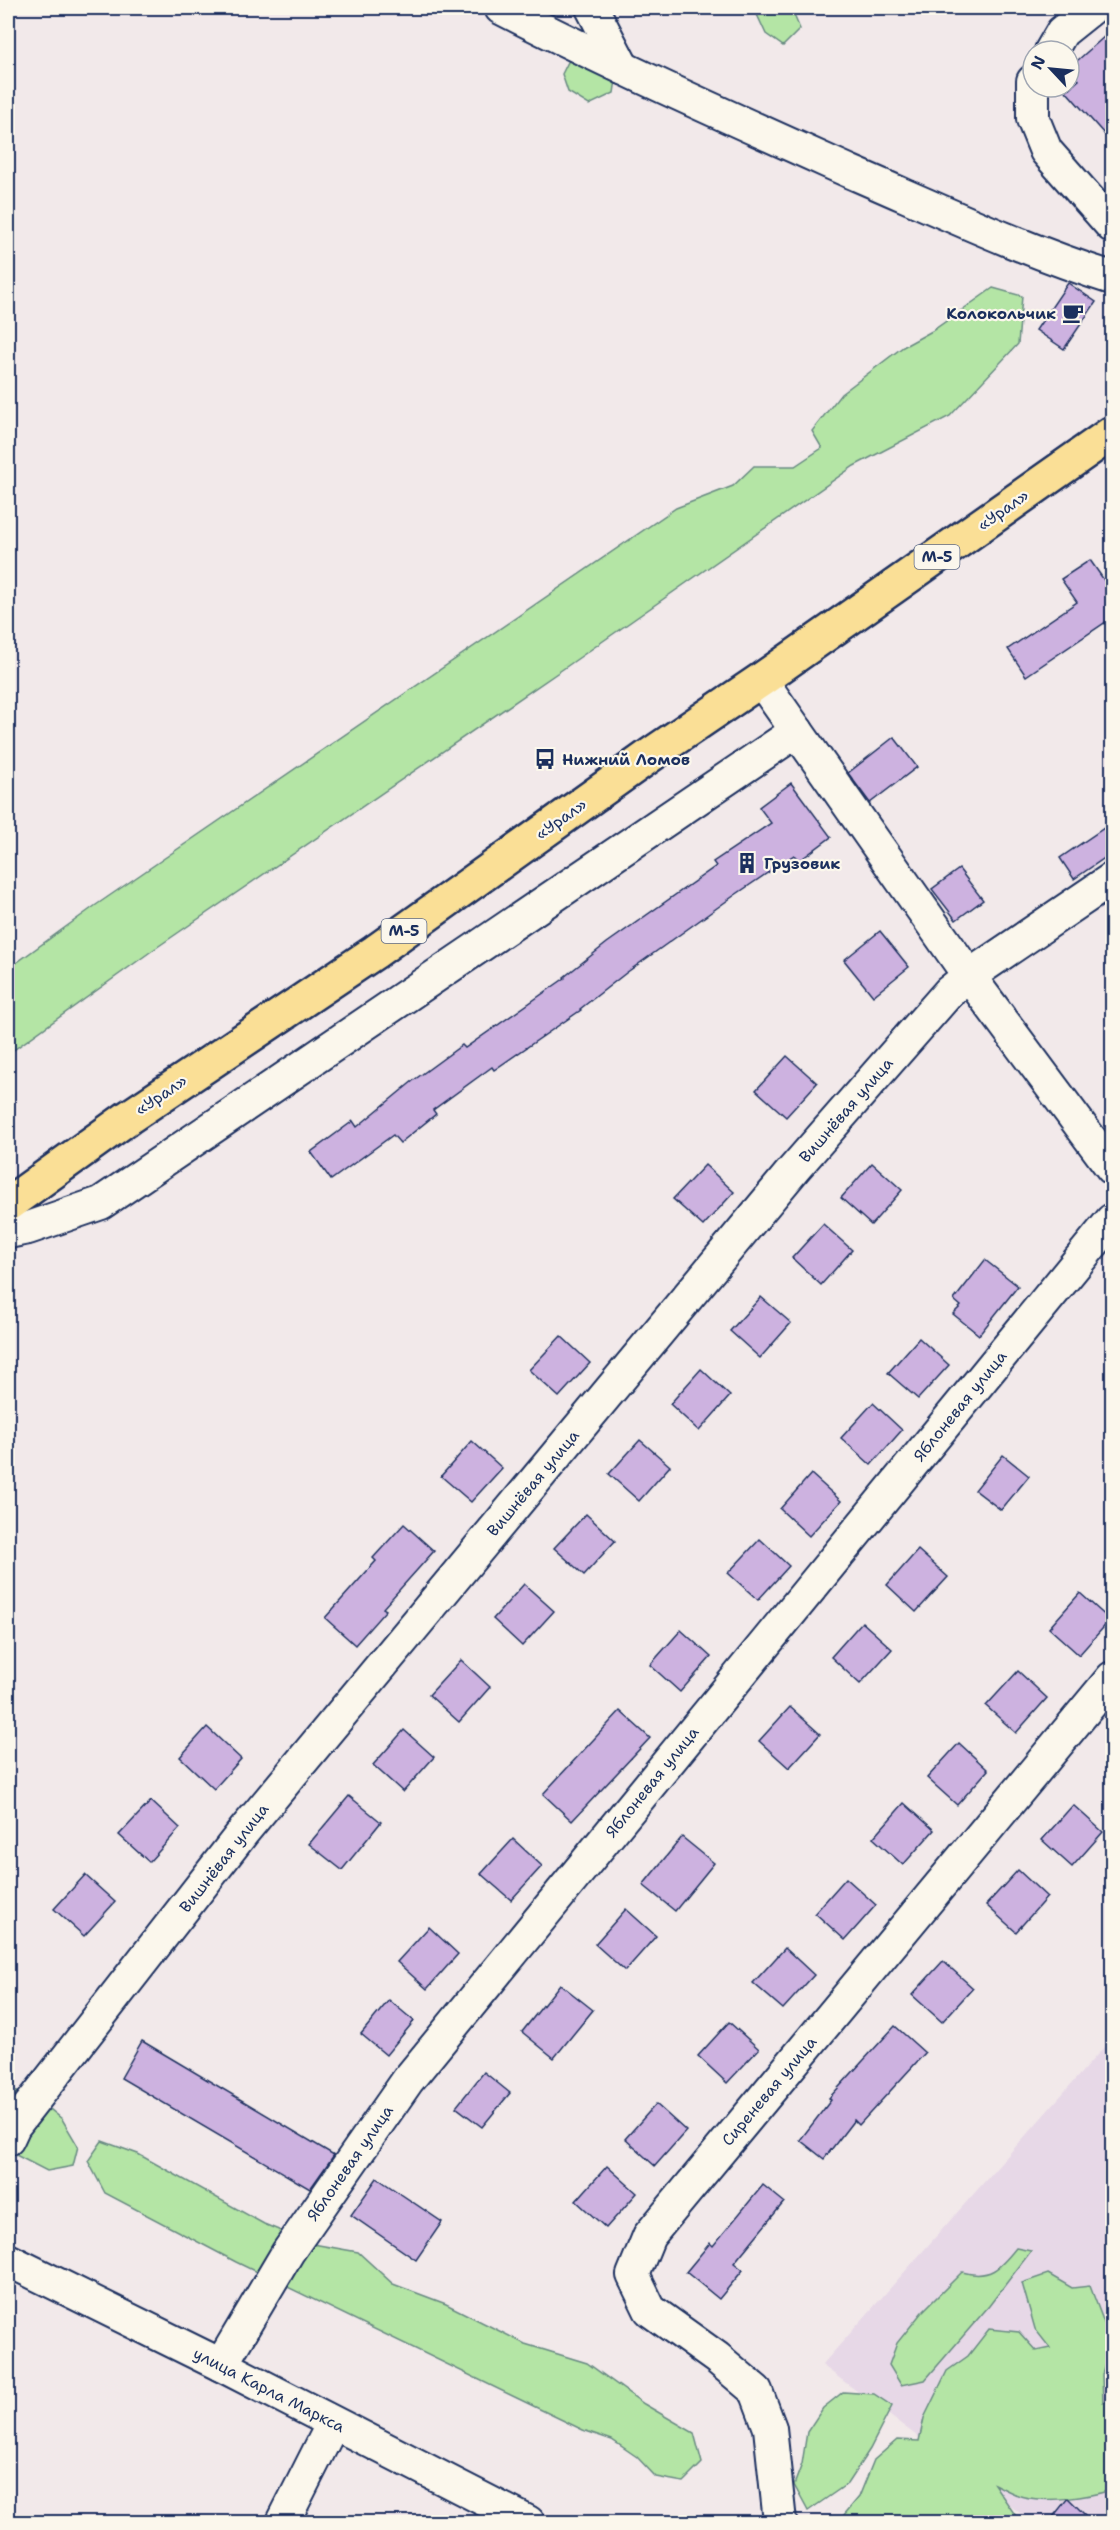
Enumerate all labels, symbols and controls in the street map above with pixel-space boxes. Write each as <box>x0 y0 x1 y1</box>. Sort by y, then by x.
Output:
north arrow <box>1021 39 1081 99</box>
text: N <box>1026 52 1050 73</box>
cafe icon: Колокольчик <box>1061 301 1085 325</box>
place label: Колокольчик <box>946 303 1056 324</box>
street label: «Урал» <box>973 485 1033 535</box>
road number: М-5 <box>914 545 960 569</box>
bus stop icon: Нижний Ломов <box>533 747 557 771</box>
place label: Нижний Ломов <box>562 749 690 770</box>
street label: «Урал» <box>531 794 591 844</box>
building icon: Грузовик <box>735 851 759 875</box>
place label: Грузовик <box>764 853 840 874</box>
road number: М-5 <box>382 919 426 943</box>
street label: Вишнёвая улица <box>794 1053 898 1167</box>
street label: «Урал» <box>131 1070 191 1120</box>
street label: Яблоневая улица <box>909 1346 1011 1466</box>
street label: Вишнёвая улица <box>482 1425 584 1541</box>
street label: Яблоневая улица <box>601 1722 703 1842</box>
street label: Вишнёвая улица <box>175 1799 273 1917</box>
street label: Сиреневая улица <box>717 2032 821 2150</box>
street label: Яблоневая улица <box>302 2101 398 2225</box>
street label: улица Карла Маркса <box>190 2343 348 2437</box>

